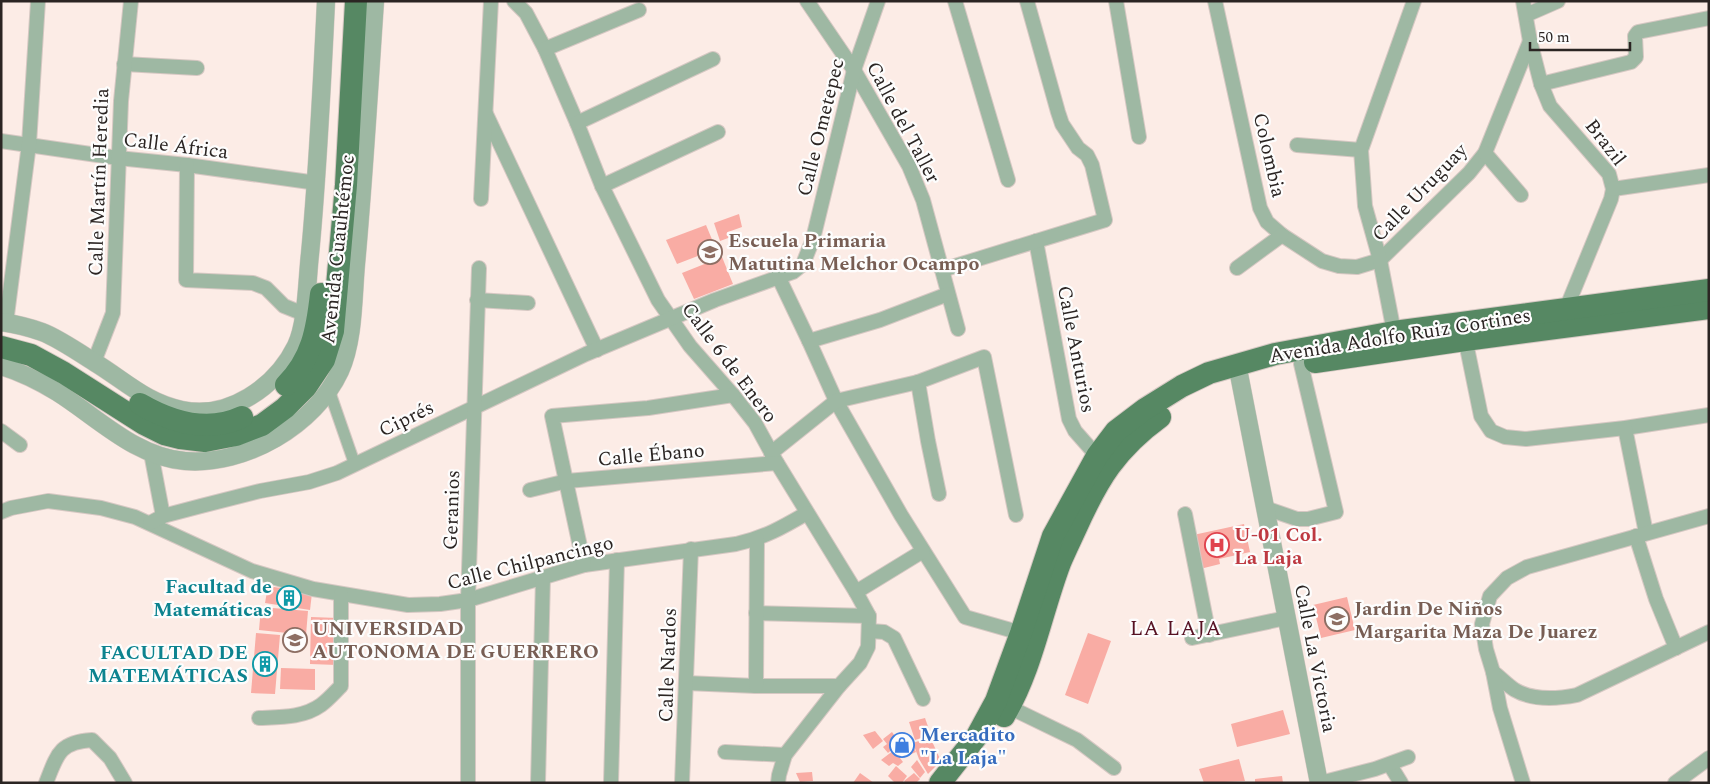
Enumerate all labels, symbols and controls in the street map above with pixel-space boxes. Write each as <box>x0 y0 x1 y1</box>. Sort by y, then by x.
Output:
scale bar <box>1530 20 1630 52</box>
text: 50 m <box>1538 26 1570 49</box>
street label: Calle Ometepec <box>789 55 853 199</box>
street label: Calle del Taller <box>858 56 948 189</box>
street label: Calle Martín Heredia <box>81 87 117 277</box>
street label: Colombia <box>1245 110 1293 201</box>
street label: Brazil <box>1577 113 1633 173</box>
street label: Calle África <box>122 125 230 167</box>
street label: Calle Uruguay <box>1365 136 1476 249</box>
street label: Avenida Cuauhtémoc <box>313 153 363 345</box>
place label: Escuela Primaria Matutina Melchor Ocampo <box>728 226 979 279</box>
school or university icon: Escuela Primaria Matutina Melchor Ocampo <box>697 239 723 265</box>
street label: Calle Anturios <box>1049 283 1103 415</box>
street label: Calle 6 de Enero <box>674 296 785 429</box>
street label: Avenida Adolfo Ruiz Cortines <box>1267 301 1533 371</box>
street label: Ciprés <box>374 393 439 445</box>
street label: Calle Ébano <box>596 435 706 475</box>
street label: Geranios <box>436 469 468 551</box>
place label: U-01 Col. La Laja <box>1234 520 1323 573</box>
street label: Calle Chilpancingo <box>444 528 617 598</box>
hospital icon: U-01 Col. La Laja <box>1204 532 1230 558</box>
place label: Facultad de Matemáticas <box>153 572 272 625</box>
street label: Calle La Victoria <box>1286 581 1344 735</box>
building icon: Facultad de Matemáticas <box>276 585 302 611</box>
place label: Jardin De Niños Margarita Maza De Juarez <box>1354 594 1597 647</box>
school or university icon: Jardin De Niños Margarita Maza De Juarez <box>1324 606 1350 632</box>
street label: Calle Nardos <box>651 607 685 723</box>
district label: LA LAJA <box>1130 613 1222 645</box>
place label: UNIVERSIDAD AUTONOMA DE GUERRERO <box>312 614 599 667</box>
school or university icon: UNIVERSIDAD AUTONOMA DE GUERRERO <box>282 627 308 653</box>
place label: FACULTAD DE MATEMÁTICAS <box>88 638 248 691</box>
building icon: FACULTAD DE MATEMÁTICAS <box>252 651 278 677</box>
place label: Mercadito "La Laja" <box>920 720 1015 773</box>
shop icon: Mercadito "La Laja" <box>889 732 915 758</box>

